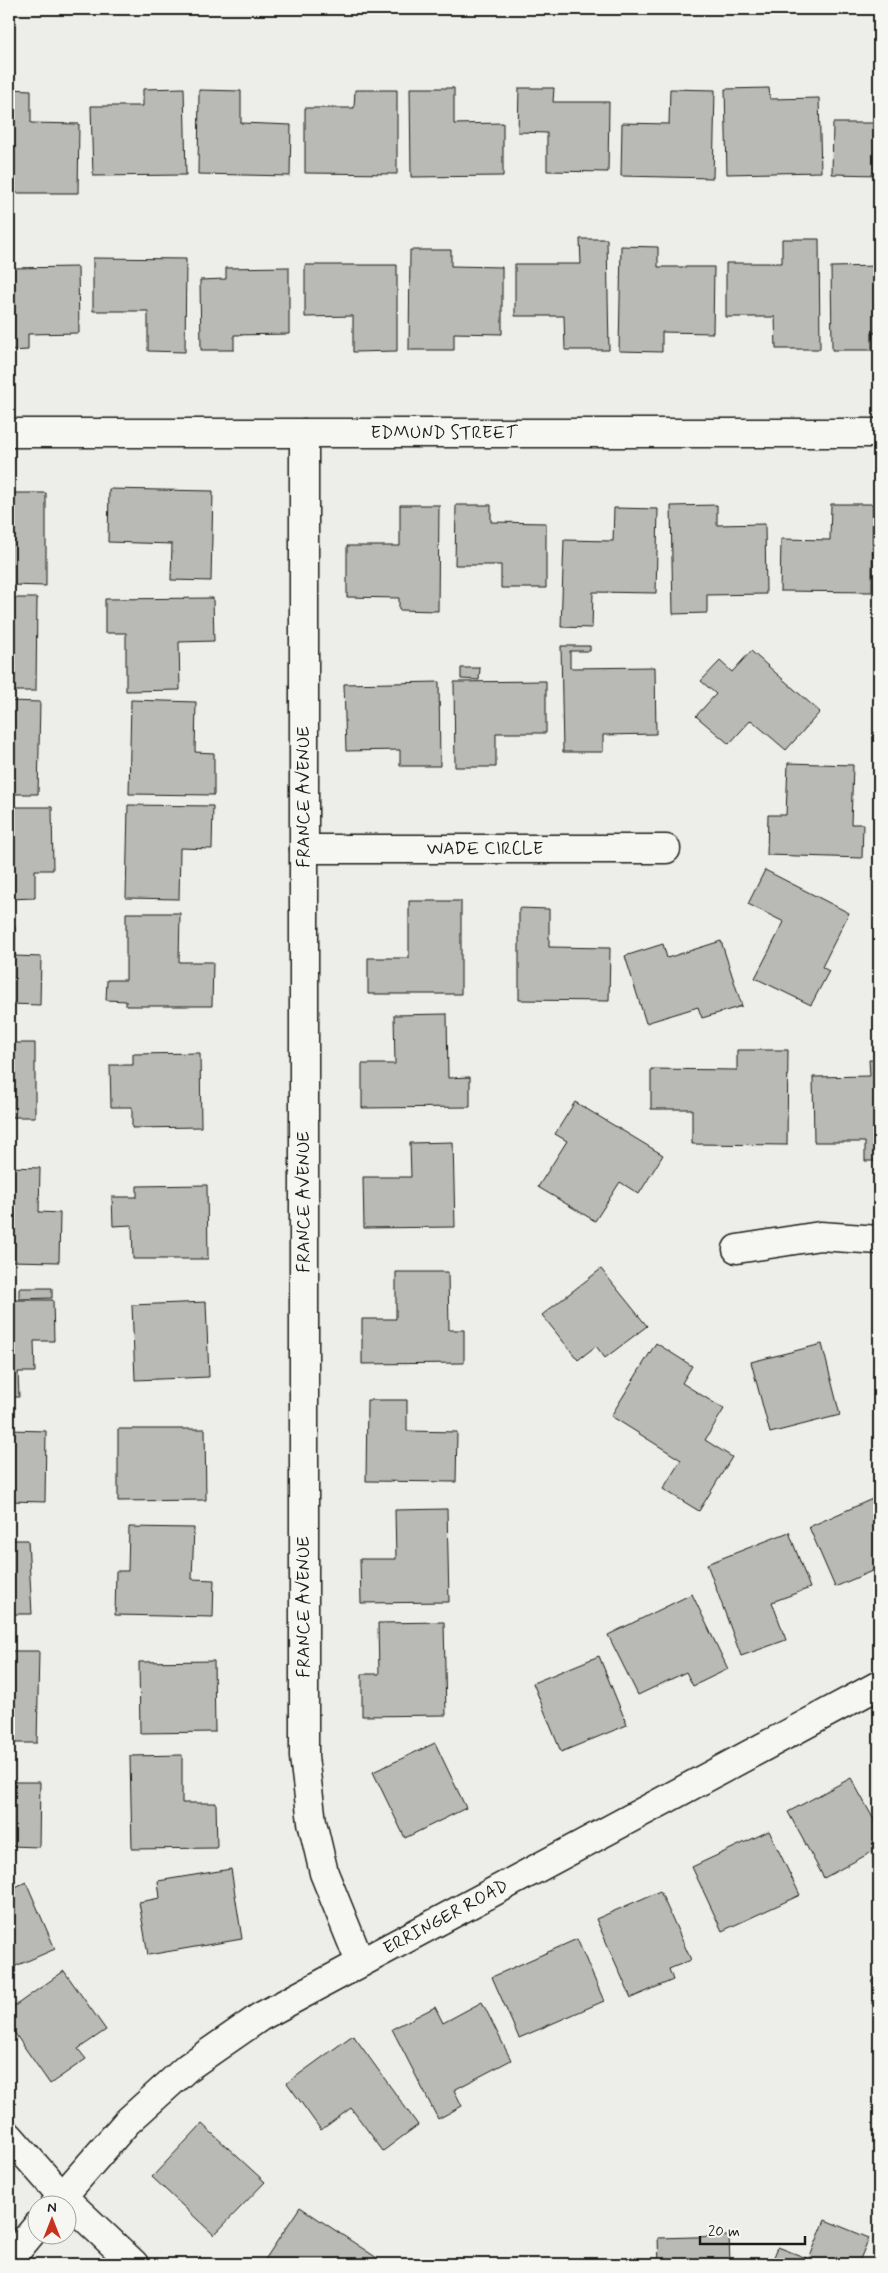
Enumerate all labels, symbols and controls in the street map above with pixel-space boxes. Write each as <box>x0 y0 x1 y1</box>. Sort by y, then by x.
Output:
street label: EDMUND STREET <box>370 421 518 445</box>
street label: FRANCE AVENUE <box>292 726 316 868</box>
street label: WADE CIRCLE <box>427 837 543 861</box>
street label: FRANCE AVENUE <box>292 1131 316 1273</box>
street label: FRANCE AVENUE <box>292 1536 316 1678</box>
street label: ERRINGER ROAD <box>379 1874 513 1961</box>
north arrow <box>28 2196 78 2246</box>
text: N <box>47 2199 57 2217</box>
scale bar <box>700 2213 806 2245</box>
text: 20 m <box>708 2222 740 2242</box>

